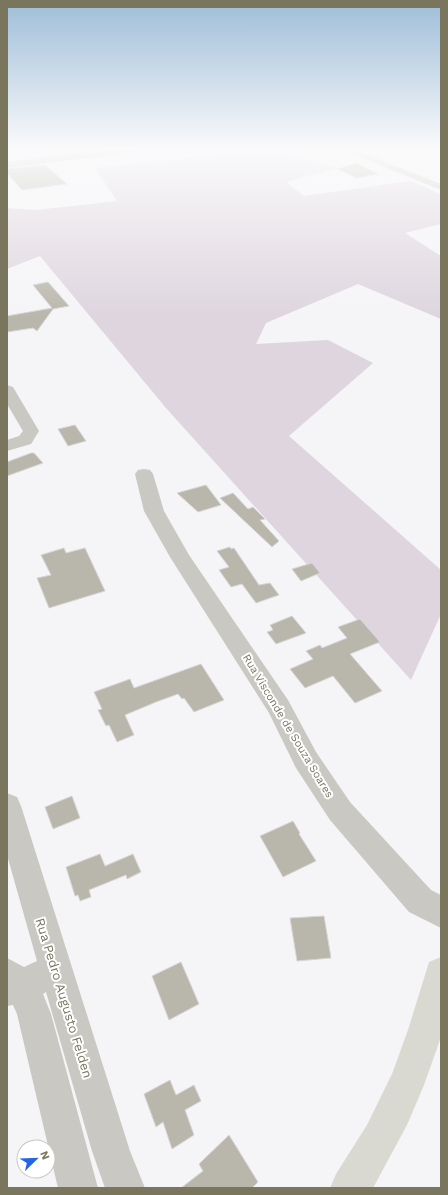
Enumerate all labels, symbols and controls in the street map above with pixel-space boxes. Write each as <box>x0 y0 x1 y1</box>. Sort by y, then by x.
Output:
street label: Rua Visconde de Souza Soares <box>240 652 336 800</box>
street label: Rua Pedro Augusto Felden <box>32 916 96 1080</box>
north arrow <box>16 1139 56 1179</box>
text: N <box>37 1149 52 1162</box>

